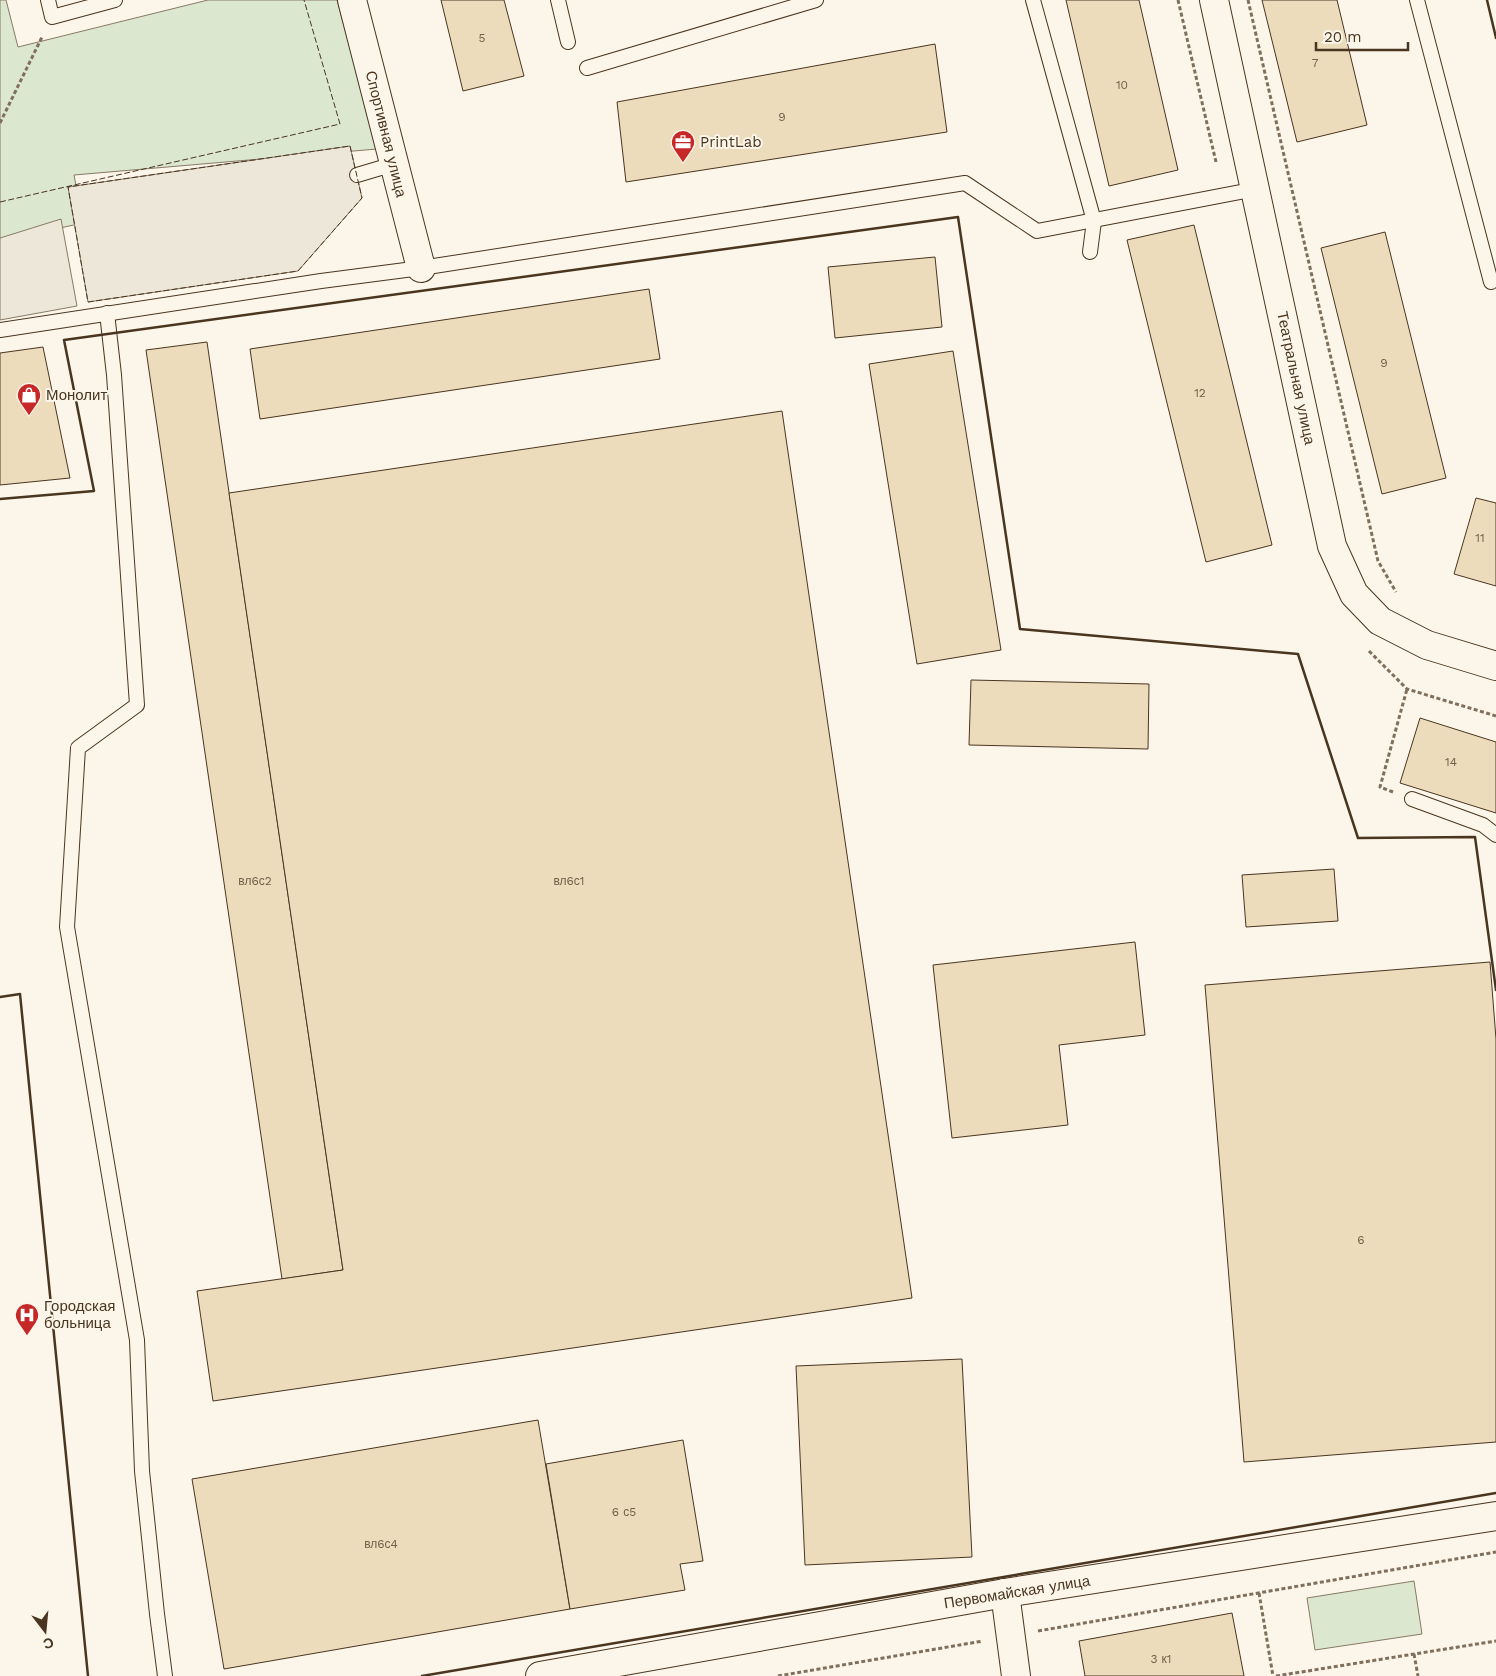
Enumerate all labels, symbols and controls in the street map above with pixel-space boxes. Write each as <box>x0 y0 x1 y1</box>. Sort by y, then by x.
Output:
scale bar <box>1316 20 1408 52</box>
text: 20 m <box>1324 28 1362 46</box>
house number: 5 <box>479 31 486 45</box>
house number: 7 <box>1312 56 1319 70</box>
street label: Спортивная улица <box>362 69 411 200</box>
house number: 10 <box>1116 78 1128 92</box>
house number: 9 <box>778 110 786 124</box>
office icon: PrintLab <box>670 129 696 163</box>
place label: PrintLab <box>700 133 762 151</box>
street label: Театральная улица <box>1273 310 1319 447</box>
house number: 9 <box>1380 356 1388 370</box>
shop icon: Монолит <box>16 382 42 416</box>
place label: Монолит <box>46 386 107 404</box>
house number: 12 <box>1194 386 1206 400</box>
house number: 11 <box>1475 531 1485 545</box>
house number: 14 <box>1445 755 1457 769</box>
house number: вл6с2 <box>238 874 272 888</box>
house number: вл6с1 <box>553 874 585 888</box>
house number: 6 <box>1357 1233 1365 1247</box>
place label: Городская больница <box>44 1297 115 1332</box>
hospital icon: Городская больница <box>14 1302 40 1336</box>
house number: 6 с5 <box>612 1505 636 1519</box>
house number: вл6с4 <box>364 1537 398 1551</box>
street label: Первомайская улица <box>943 1571 1092 1612</box>
north arrow <box>20 1606 70 1656</box>
text: С <box>42 1634 56 1653</box>
house number: 3 к1 <box>1150 1652 1172 1666</box>

